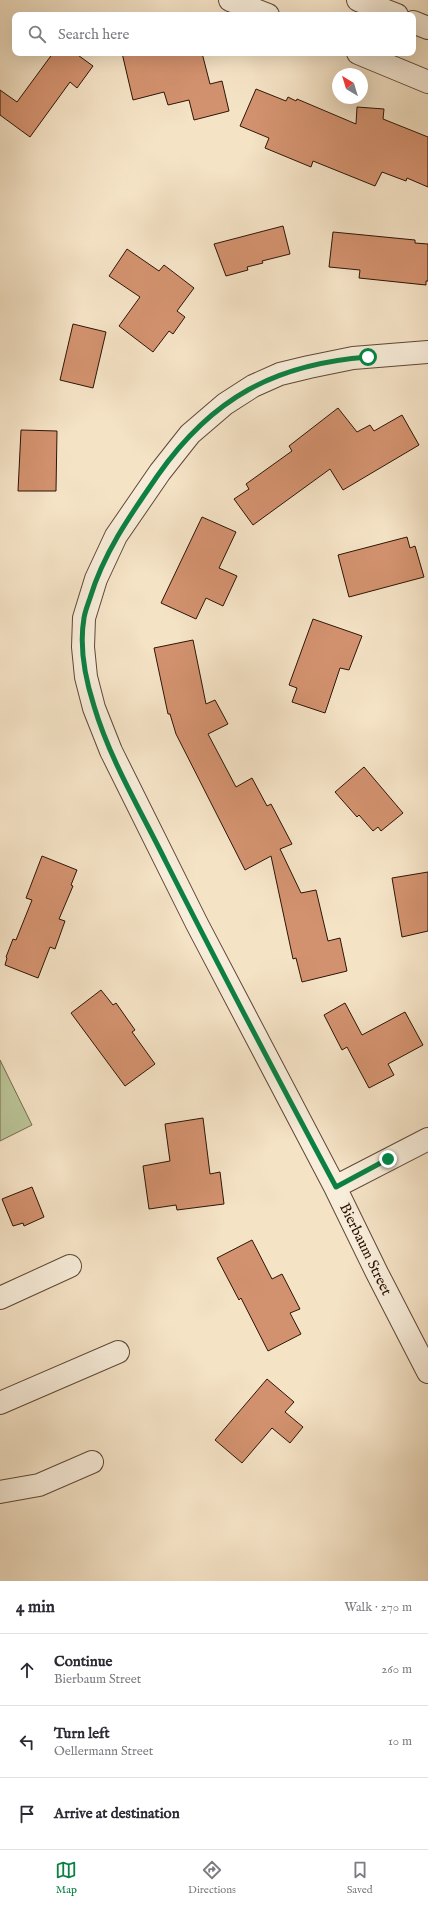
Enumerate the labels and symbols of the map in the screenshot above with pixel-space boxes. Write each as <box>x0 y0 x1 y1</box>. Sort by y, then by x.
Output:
north arrow <box>332 68 368 104</box>
route start <box>359 348 377 366</box>
route end <box>379 1150 397 1168</box>
street label: Bierbaum Street <box>335 1200 396 1299</box>

